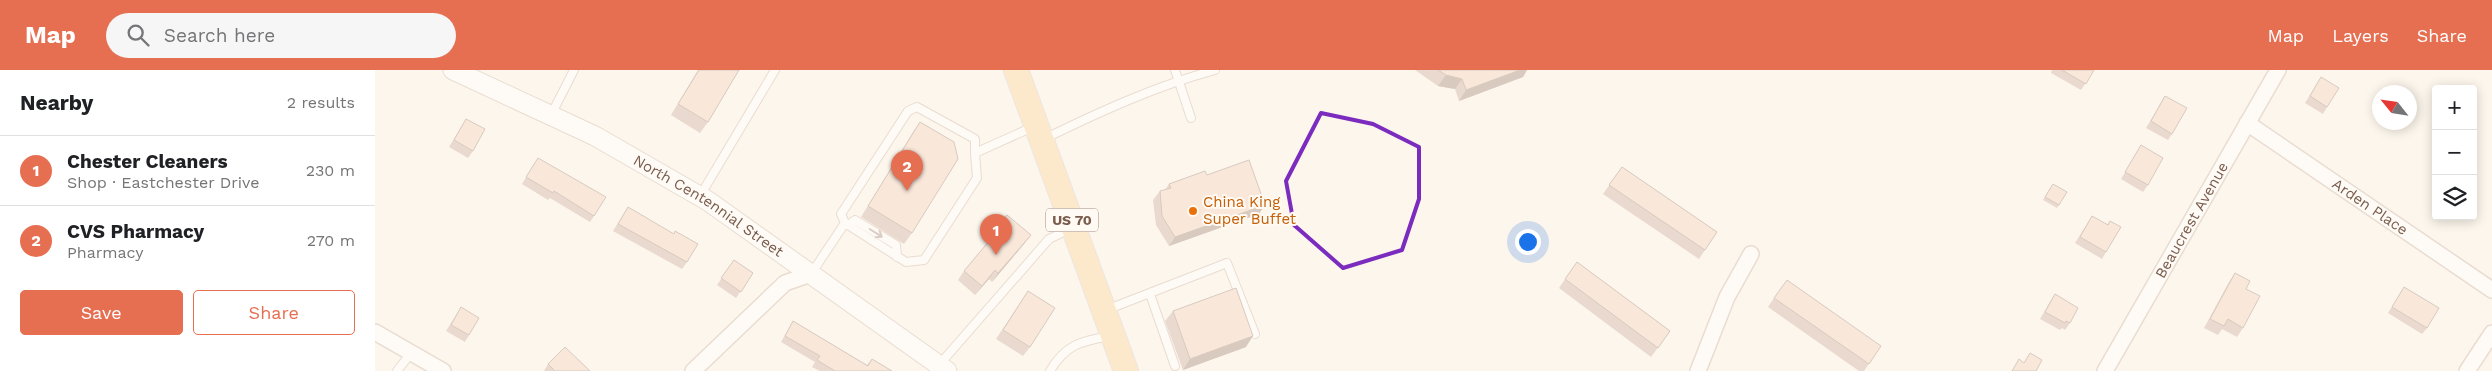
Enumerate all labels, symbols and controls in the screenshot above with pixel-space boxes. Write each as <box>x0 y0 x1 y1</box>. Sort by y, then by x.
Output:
search box <box>106 13 456 58</box>
text: Map <box>25 21 76 49</box>
icon: search <box>124 21 152 49</box>
text: Search here <box>164 24 275 47</box>
text: Map <box>2267 25 2304 46</box>
text: Layers <box>2332 25 2389 46</box>
text: Share <box>2417 25 2467 46</box>
north arrow <box>2372 85 2417 130</box>
map controls <box>2432 85 2477 220</box>
button: + <box>2432 85 2477 130</box>
text: Nearby <box>20 90 93 115</box>
text: 2 results <box>287 93 355 112</box>
button: − <box>2432 130 2477 175</box>
text: Chester Cleaners <box>67 150 228 173</box>
pin: 2 <box>891 150 923 191</box>
street label: North Centennial Street <box>630 151 788 261</box>
street label: Beaucrest Avenue <box>2151 159 2232 281</box>
text: 1 <box>33 161 39 180</box>
text: 230 m <box>306 161 355 180</box>
text: Shop · Eastchester Drive <box>67 173 260 192</box>
street label: Arden Place <box>2329 175 2411 239</box>
button: layers <box>2432 175 2477 220</box>
place label: China King Super Buffet <box>1203 193 1297 228</box>
marker: China King Super Buffet <box>1187 205 1199 217</box>
road number: US 70 <box>1046 208 1098 232</box>
pin: 1 <box>980 214 1012 255</box>
text: CVS Pharmacy <box>67 220 204 243</box>
one-way arrow <box>869 229 883 239</box>
your location <box>1515 229 1541 255</box>
text: 2 <box>31 231 41 250</box>
text: 270 m <box>307 231 355 250</box>
text: Pharmacy <box>67 243 143 262</box>
button: Save <box>20 290 183 335</box>
button: Share <box>193 290 355 335</box>

